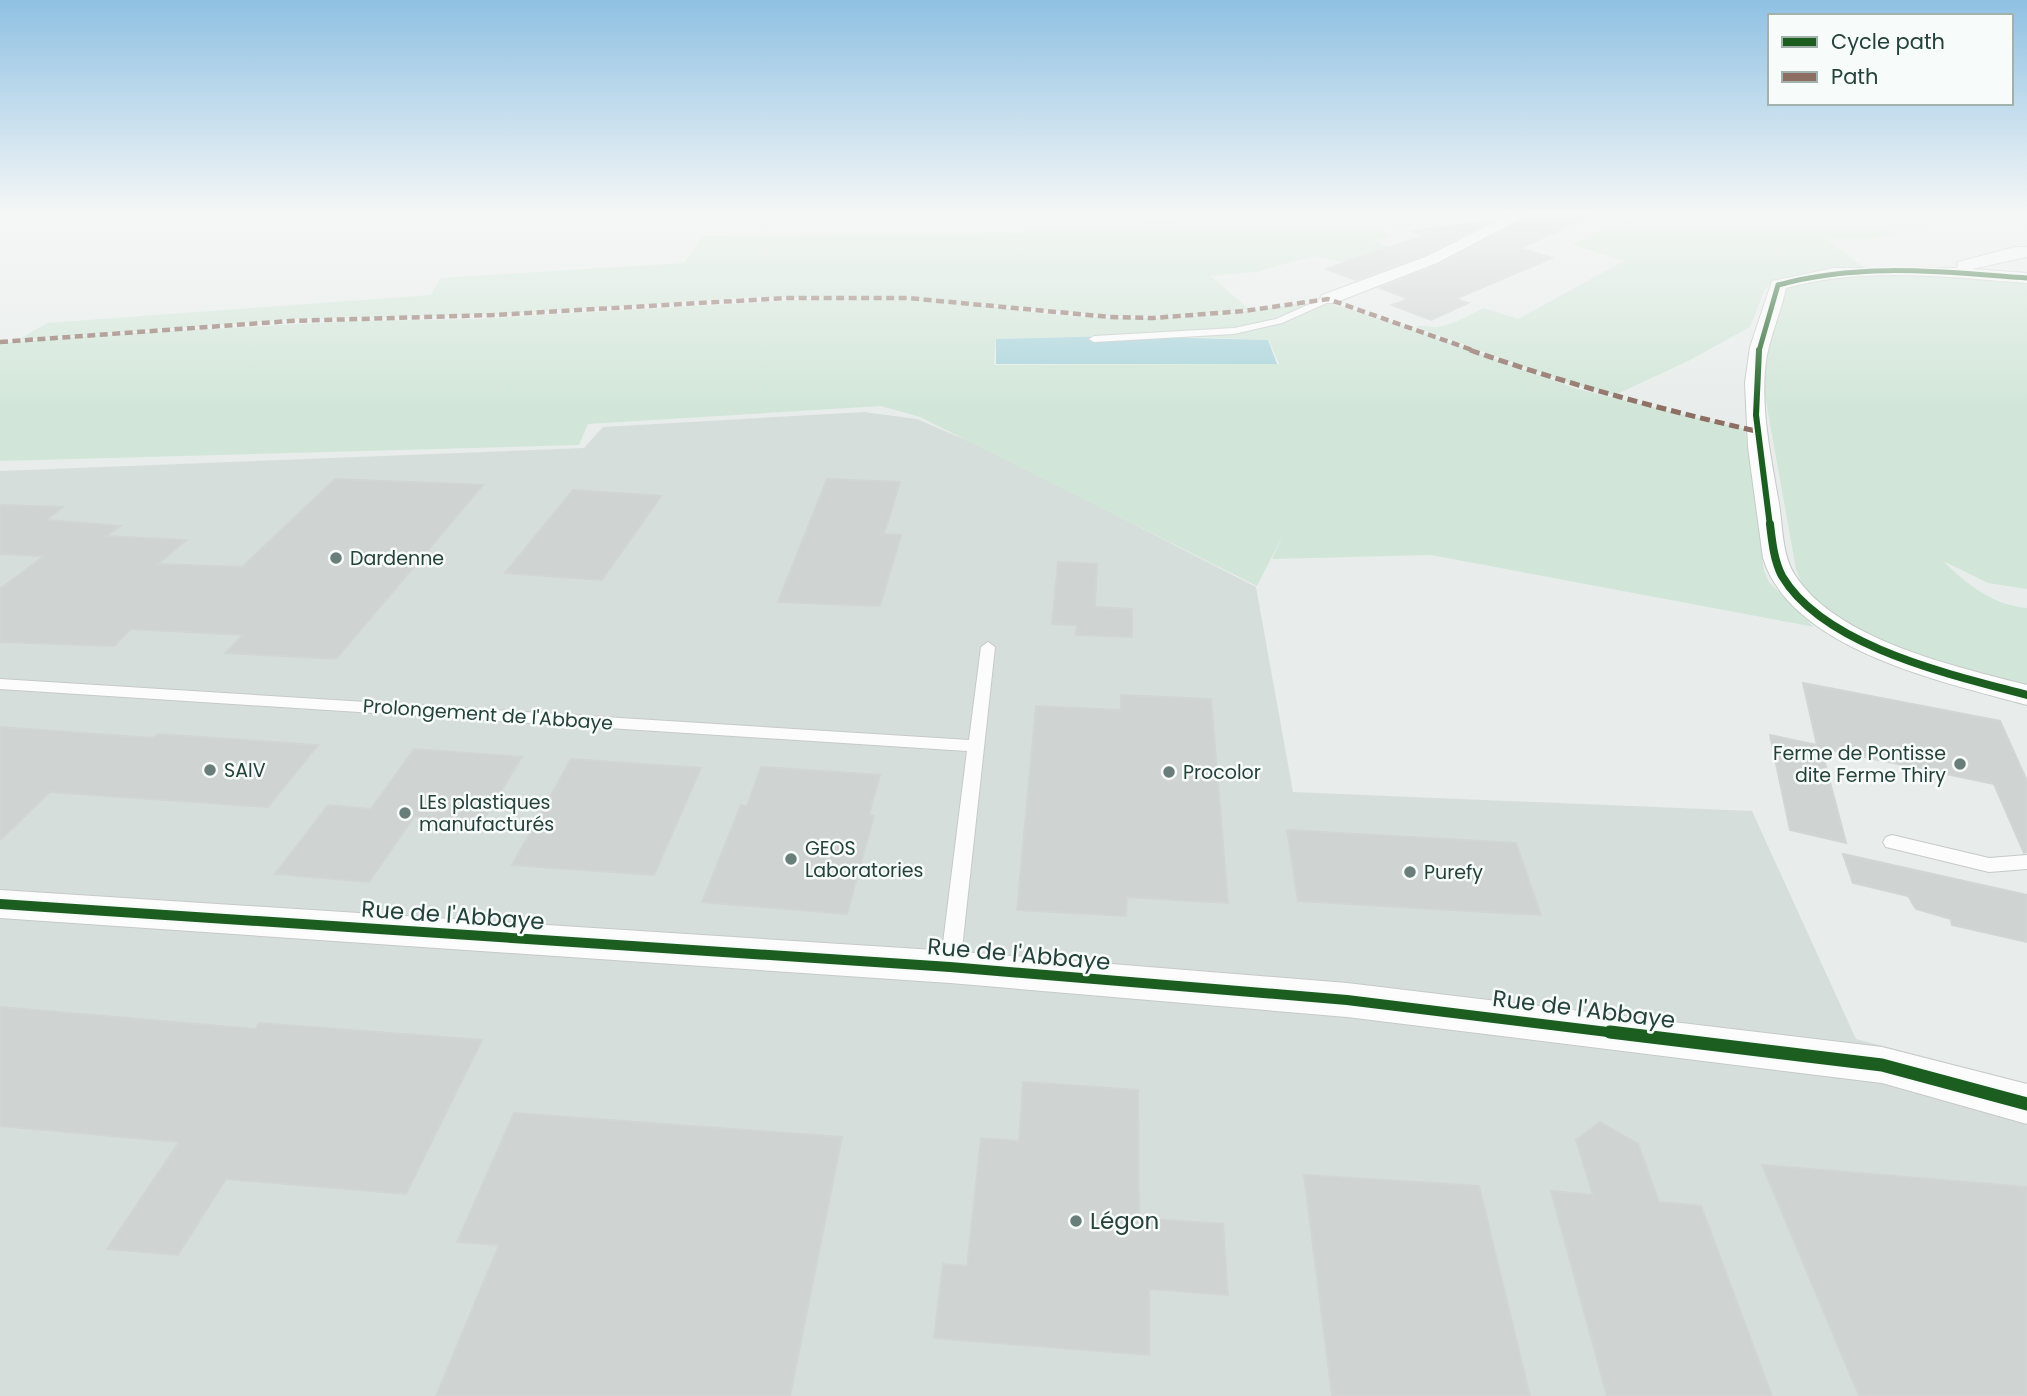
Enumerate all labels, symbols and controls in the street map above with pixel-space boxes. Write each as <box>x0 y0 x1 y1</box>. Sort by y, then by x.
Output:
legend <box>1768 14 2013 105</box>
text: Cycle path <box>1831 27 1945 56</box>
text: Path <box>1831 62 1878 91</box>
place label: Dardenne <box>350 545 444 572</box>
marker: Dardenne <box>328 550 344 566</box>
street label: Prolongement de l'Abbaye <box>362 692 614 737</box>
place label: Ferme de Pontisse dite Ferme Thiry <box>1773 740 1946 789</box>
marker: Ferme de Pontisse dite Ferme Thiry <box>1952 756 1968 772</box>
place label: SAIV <box>224 757 266 784</box>
place label: Procolor <box>1183 759 1261 786</box>
marker: SAIV <box>202 762 218 778</box>
marker: Procolor <box>1161 764 1177 780</box>
place label: LEs plastiques manufacturés <box>419 789 554 838</box>
marker: LEs plastiques manufacturés <box>397 805 413 821</box>
place label: GEOS Laboratories <box>805 835 924 884</box>
marker: GEOS Laboratories <box>783 851 799 867</box>
place label: Purefy <box>1424 859 1483 886</box>
marker: Purefy <box>1402 864 1418 880</box>
street label: Rue de l'Abbaye <box>360 893 546 937</box>
street label: Rue de l'Abbaye <box>926 930 1112 978</box>
street label: Rue de l'Abbaye <box>1491 982 1677 1036</box>
place label: Légon <box>1090 1205 1159 1237</box>
marker: Légon <box>1068 1213 1084 1229</box>

